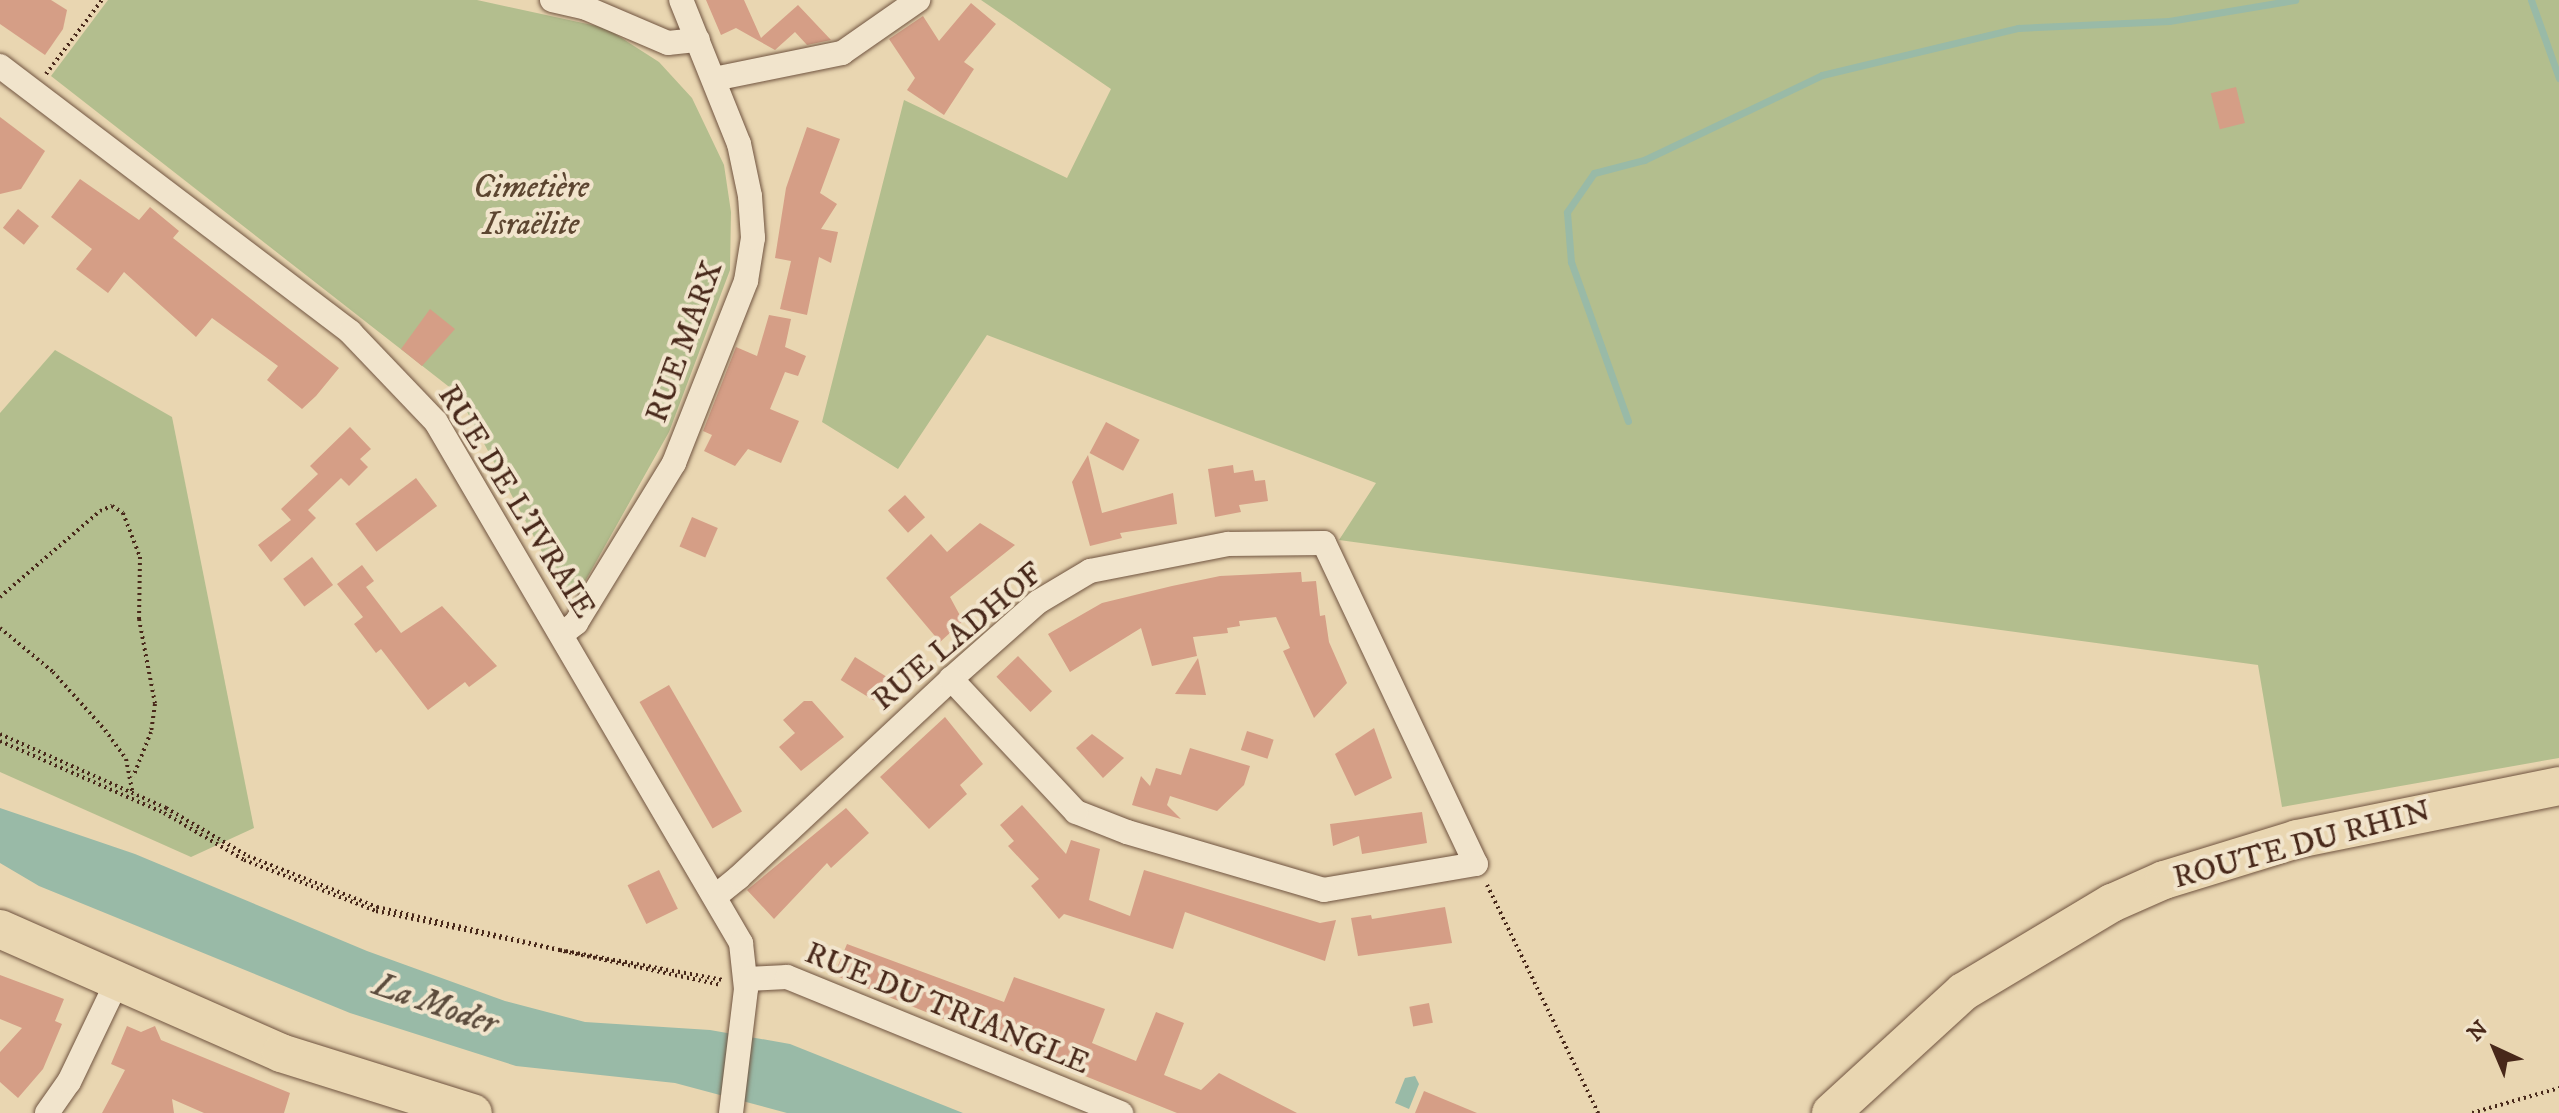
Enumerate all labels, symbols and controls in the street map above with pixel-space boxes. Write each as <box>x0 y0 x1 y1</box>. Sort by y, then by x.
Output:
park label: Cimetière Israëlite <box>473 170 589 245</box>
street label: RUE MARX <box>638 256 732 428</box>
street label: RUE DE L'IVRAIE <box>429 378 603 626</box>
street label: RUE LADHOF <box>865 555 1051 719</box>
street label: ROUTE DU RHIN <box>2169 792 2435 898</box>
street label: RUE DU TRIANGLE <box>799 934 1095 1084</box>
water label: La Moder <box>368 965 502 1045</box>
north arrow <box>2455 1009 2535 1089</box>
text: N <box>2462 1015 2494 1047</box>

